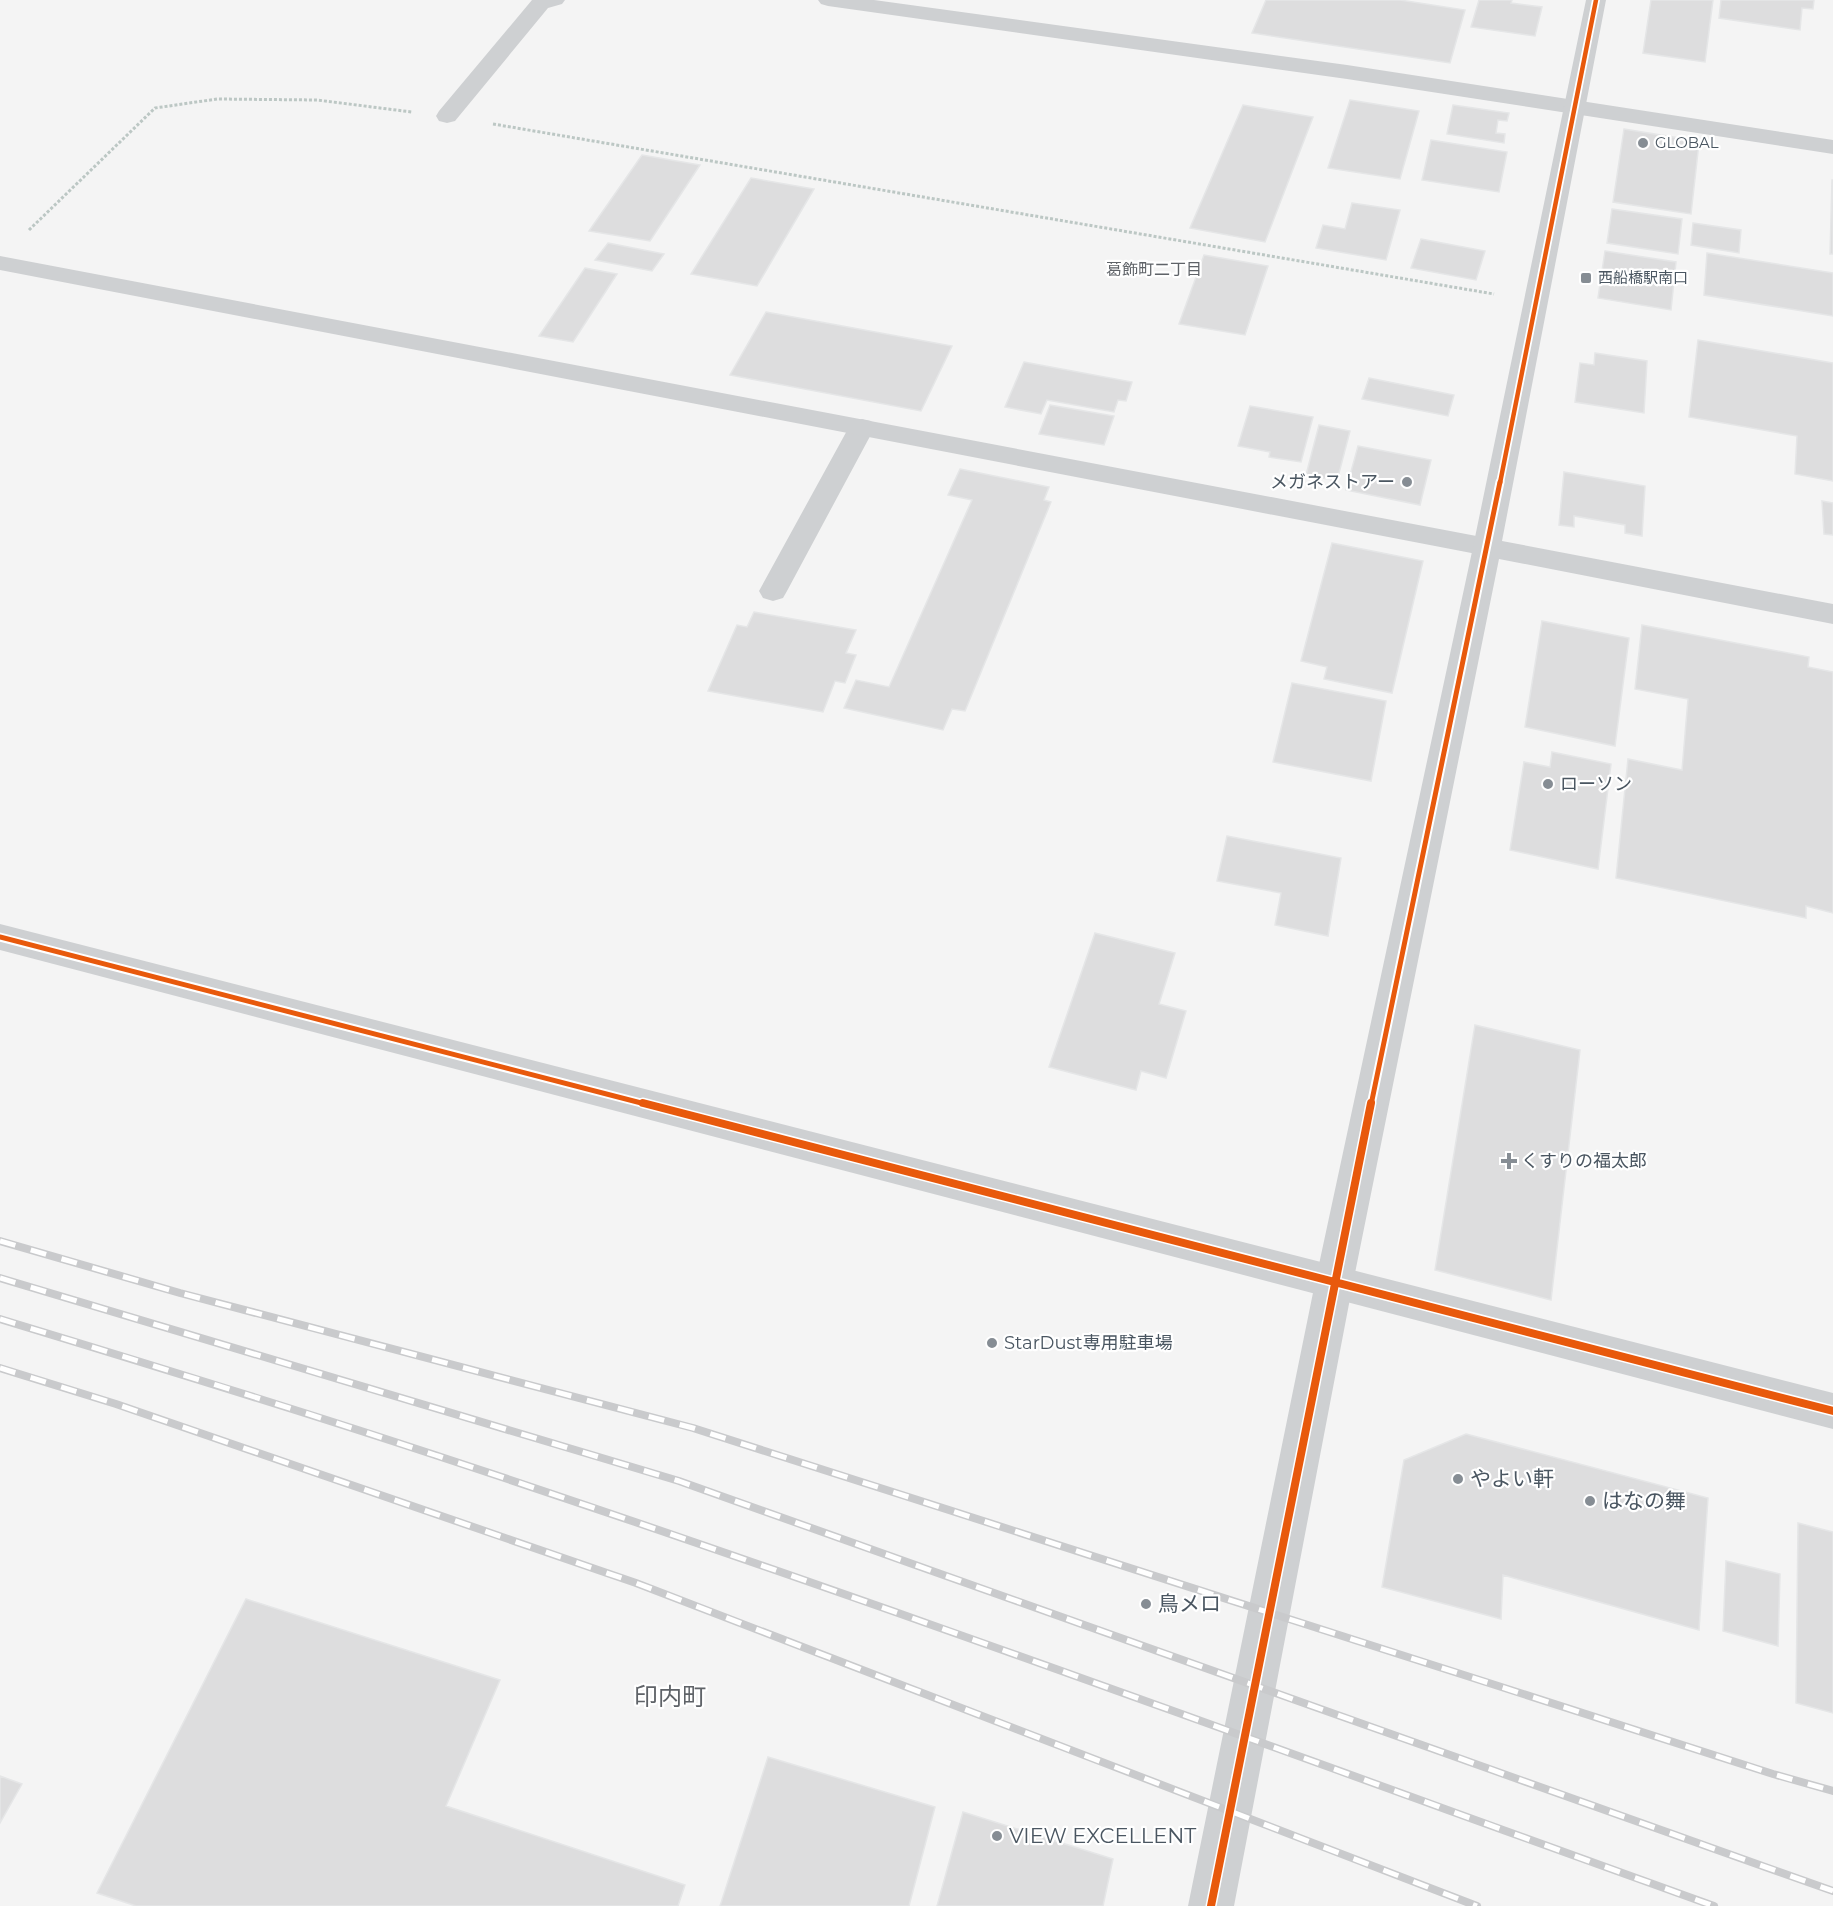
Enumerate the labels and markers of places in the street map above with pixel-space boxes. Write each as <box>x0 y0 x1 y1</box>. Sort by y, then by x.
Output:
place label: GLOBAL <box>1655 133 1719 152</box>
marker: GLOBAL <box>1636 136 1650 150</box>
place label: 西船橋駅南口 <box>1598 268 1688 287</box>
marker: 西船橋駅南口 <box>1579 271 1593 285</box>
place label: メガネストアー <box>1270 471 1395 493</box>
marker: メガネストアー <box>1400 475 1414 489</box>
place label: ローソン <box>1560 773 1632 795</box>
marker: ローソン <box>1541 777 1555 791</box>
place label: くすりの福太郎 <box>1521 1150 1647 1172</box>
marker: くすりの福太郎 <box>1502 1154 1516 1168</box>
place label: StarDust専用駐車場 <box>1004 1332 1173 1354</box>
marker: StarDust専用駐車場 <box>985 1336 999 1350</box>
place label: やよい軒 <box>1470 1466 1554 1491</box>
marker: やよい軒 <box>1451 1472 1465 1486</box>
place label: はなの舞 <box>1602 1488 1686 1513</box>
marker: はなの舞 <box>1583 1494 1597 1508</box>
place label: 鳥メロ <box>1158 1591 1221 1616</box>
marker: 鳥メロ <box>1139 1597 1153 1611</box>
place label: VIEW EXCELLENT <box>1009 1823 1196 1848</box>
marker: VIEW EXCELLENT <box>990 1829 1004 1843</box>

